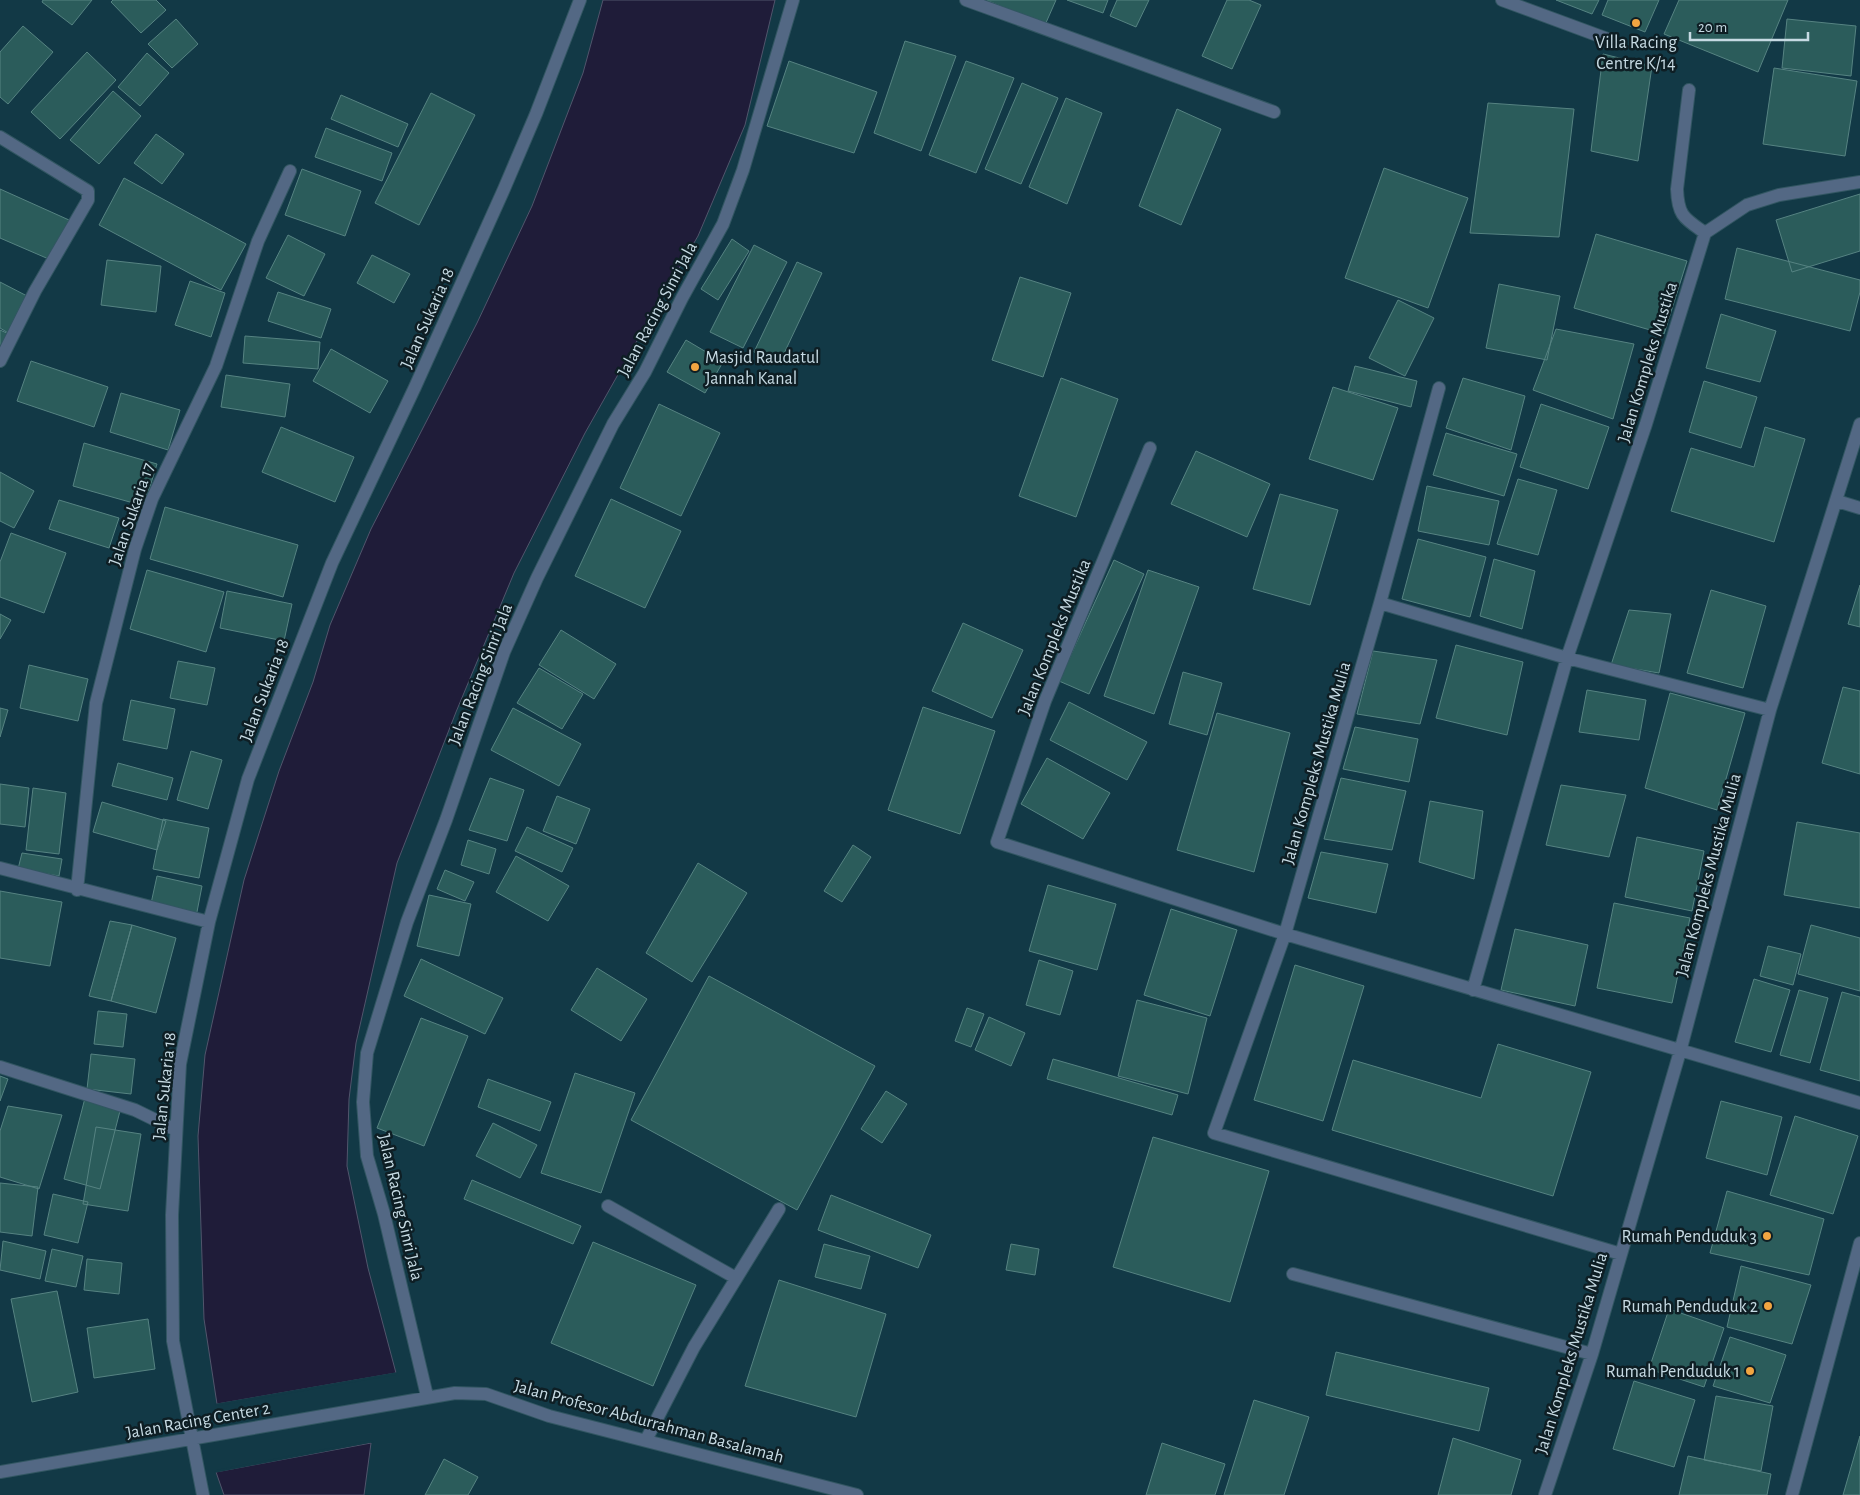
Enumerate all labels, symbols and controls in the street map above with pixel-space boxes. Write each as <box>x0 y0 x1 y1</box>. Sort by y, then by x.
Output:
scale bar <box>1690 10 1808 42</box>
marker: Villa Racing Centre K/14 <box>1630 17 1642 29</box>
text: 20 m <box>1698 20 1727 35</box>
place label: Villa Racing Centre K/14 <box>1595 34 1677 73</box>
street label: Jalan Racing Sinri Jala <box>615 239 701 380</box>
street label: Jalan Sukaria 18 <box>398 265 458 371</box>
street label: Jalan Kompleks Mustika <box>1615 280 1681 445</box>
place label: Masjid Raudatul Jannah Kanal <box>705 349 820 388</box>
marker: Masjid Raudatul Jannah Kanal <box>689 361 701 373</box>
street label: Jalan Sukaria 17 <box>106 461 158 568</box>
street label: Jalan Kompleks Mustika <box>1015 557 1094 718</box>
street label: Jalan Racing Sinri Jala <box>446 601 516 748</box>
street label: Jalan Sukaria 18 <box>237 637 293 744</box>
street label: Jalan Kompleks Mustika Mulia <box>1279 660 1355 867</box>
street label: Jalan Kompleks Mustika Mulia <box>1673 772 1745 979</box>
street label: Jalan Sukaria 18 <box>150 1031 180 1141</box>
street label: Jalan Racing Sinri Jala <box>374 1132 426 1282</box>
place label: Rumah Penduduk 3 <box>1622 1228 1757 1246</box>
marker: Rumah Penduduk 3 <box>1761 1230 1773 1242</box>
street label: Jalan Kompleks Mustika Mulia <box>1533 1250 1611 1456</box>
place label: Rumah Penduduk 2 <box>1622 1298 1758 1316</box>
marker: Rumah Penduduk 2 <box>1762 1300 1774 1312</box>
place label: Rumah Penduduk 1 <box>1606 1363 1740 1381</box>
marker: Rumah Penduduk 1 <box>1744 1365 1756 1377</box>
street label: Jalan Profesor Abdurrahman Basalamah <box>512 1377 786 1467</box>
street label: Jalan Racing Center 2 <box>125 1399 272 1443</box>

